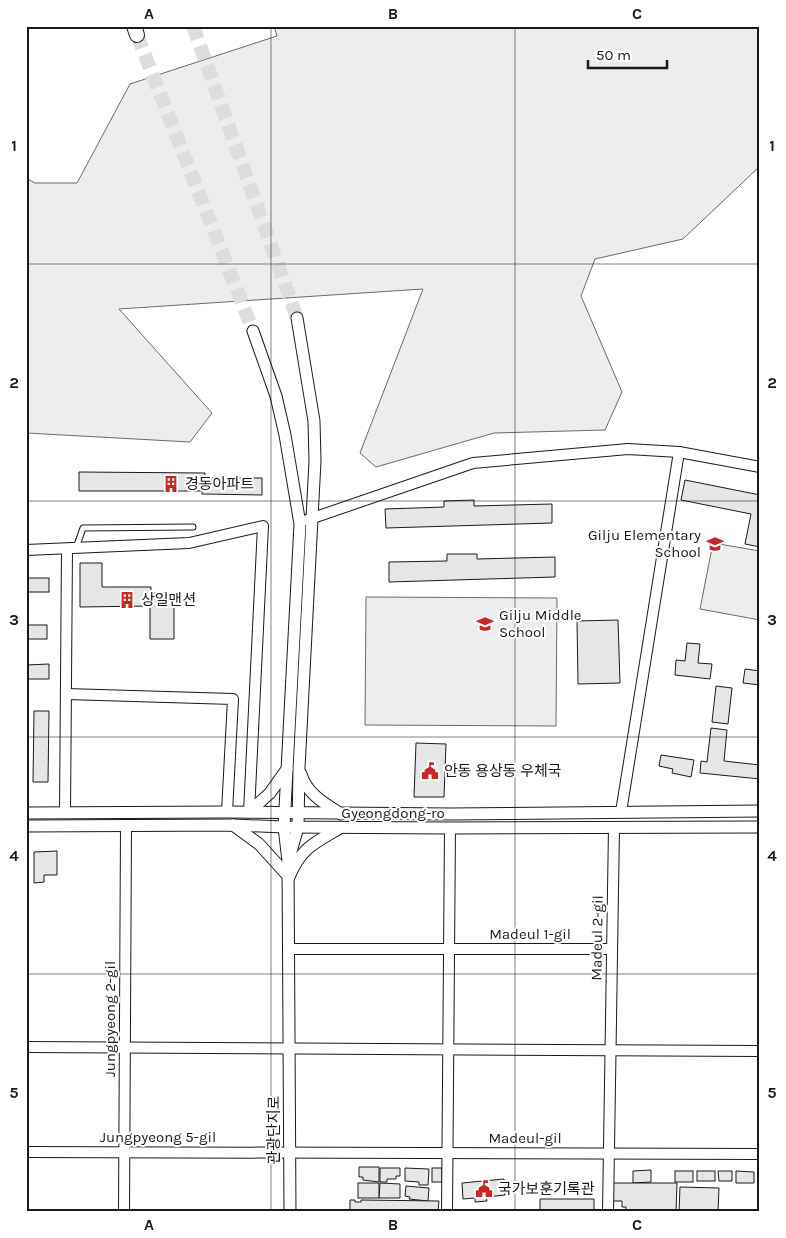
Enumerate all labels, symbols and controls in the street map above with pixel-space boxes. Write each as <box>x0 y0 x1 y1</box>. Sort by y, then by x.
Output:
text: A <box>144 4 154 23</box>
text: B <box>388 4 398 23</box>
text: C <box>632 4 642 23</box>
scale bar <box>588 38 667 70</box>
text: 50 m <box>596 46 631 64</box>
text: 1 <box>11 136 17 155</box>
text: 1 <box>769 136 775 155</box>
text: 2 <box>9 373 19 392</box>
text: 2 <box>767 373 777 392</box>
building icon: 경동아파트 <box>161 474 181 494</box>
place label: 경동아파트 <box>185 475 254 493</box>
place label: Gilju Elementary School <box>588 526 701 561</box>
school or university icon: Gilju Elementary School <box>705 534 725 554</box>
building icon: 상일맨션 <box>117 590 137 610</box>
place label: 상일맨션 <box>141 591 196 609</box>
place label: Gilju Middle School <box>499 606 582 641</box>
text: 3 <box>9 610 19 629</box>
text: 3 <box>767 610 777 629</box>
school or university icon: Gilju Middle School <box>475 614 495 634</box>
public building icon: 안동 용상동 우체국 <box>420 761 440 781</box>
place label: 안동 용상동 우체국 <box>444 762 562 780</box>
street label: Gyeongdong-ro <box>341 804 445 822</box>
text: 4 <box>9 846 19 865</box>
text: 4 <box>767 846 777 865</box>
street label: Madeul 2-gil <box>587 895 607 981</box>
street label: Madeul 1-gil <box>489 925 571 943</box>
street label: Jungpyeong 2-gil <box>101 961 119 1077</box>
text: 5 <box>9 1083 19 1102</box>
text: 5 <box>767 1083 777 1102</box>
street label: 관광단지로 <box>265 1095 283 1165</box>
street label: Jungpyeong 5-gil <box>100 1128 216 1146</box>
street label: Madeul-gil <box>488 1129 562 1147</box>
public building icon: 국가보훈기록관 <box>474 1179 494 1199</box>
place label: 국가보훈기록관 <box>498 1180 595 1198</box>
text: A <box>144 1215 154 1234</box>
text: B <box>388 1215 398 1234</box>
text: C <box>632 1215 642 1234</box>

